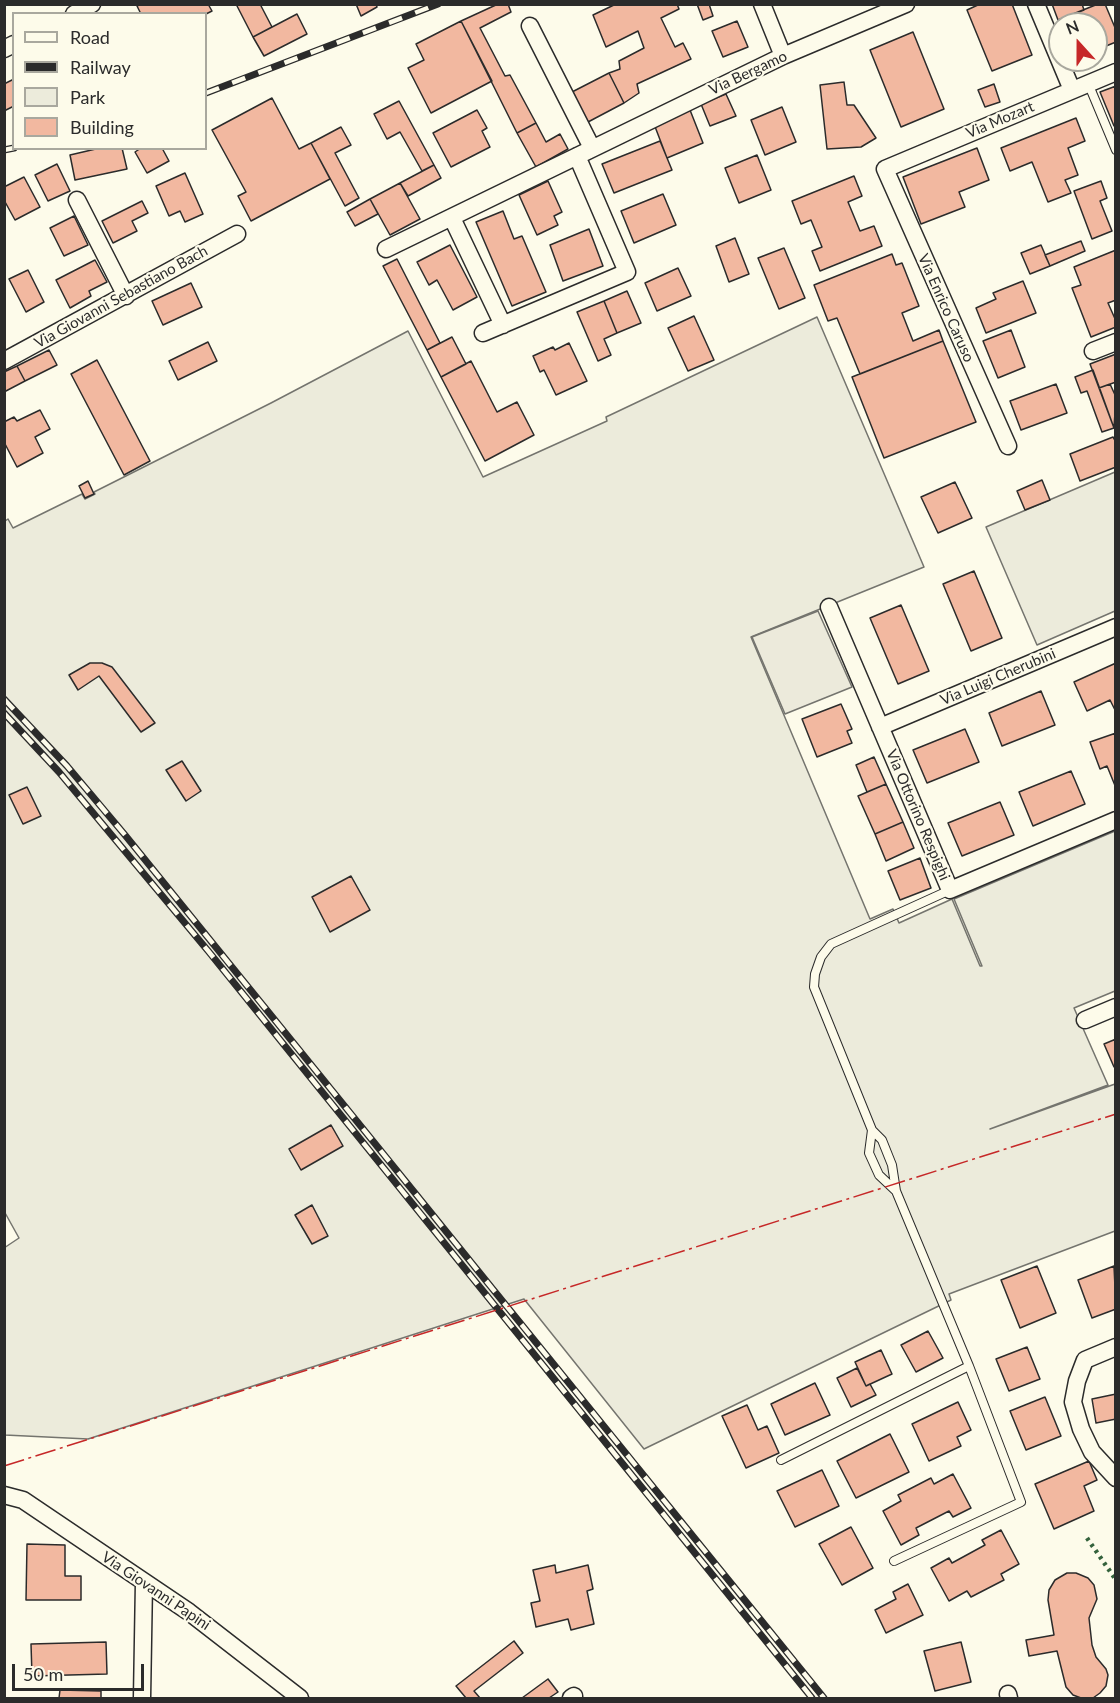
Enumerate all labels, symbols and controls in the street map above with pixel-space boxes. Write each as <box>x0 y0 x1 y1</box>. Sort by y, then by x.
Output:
legend <box>12 12 207 150</box>
north arrow <box>1048 12 1108 72</box>
text: N <box>1063 16 1081 38</box>
text: Road <box>70 26 110 48</box>
street label: Via Bergamo <box>706 47 790 99</box>
text: Railway <box>70 56 131 78</box>
text: Park <box>70 86 105 108</box>
street label: Via Mozart <box>963 98 1037 142</box>
text: Building <box>70 116 134 138</box>
street label: Via Giovanni Sebastiano Bach <box>31 242 211 352</box>
street label: Via Enrico Caruso <box>914 251 978 365</box>
street label: Via Luigi Cherubini <box>938 645 1058 709</box>
street label: Via Ottorino Respighi <box>882 747 954 883</box>
street label: Via Giovanni Papini <box>98 1548 214 1634</box>
scale bar <box>15 1652 147 1690</box>
text: 50 m <box>23 1663 63 1685</box>

